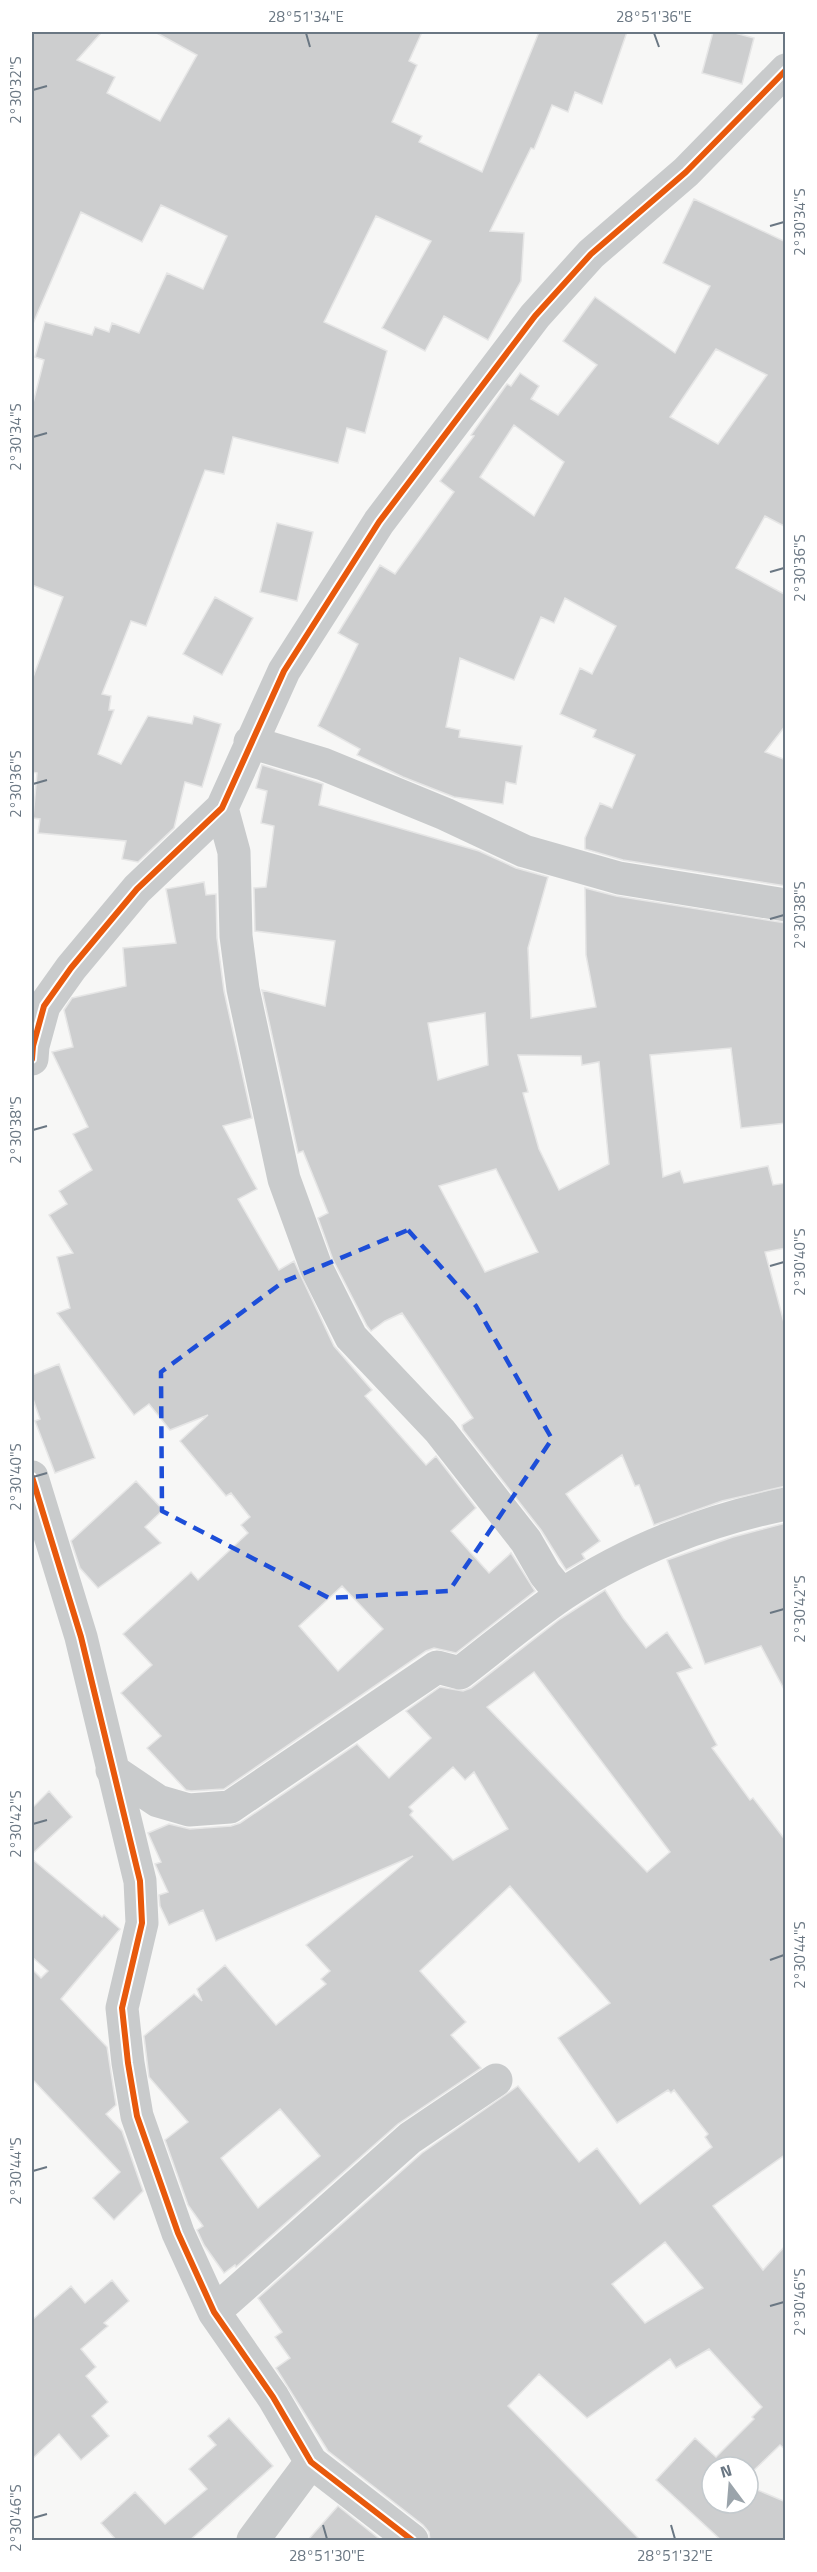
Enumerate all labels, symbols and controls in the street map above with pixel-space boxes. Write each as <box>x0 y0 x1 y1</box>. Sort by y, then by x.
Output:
text: 28°51'34"E <box>268 5 344 28</box>
text: 28°51'36"E <box>616 5 692 28</box>
text: 2°30'32"S <box>4 56 27 124</box>
text: 2°30'34"S <box>788 188 811 256</box>
text: 2°30'34"S <box>4 403 27 471</box>
text: 2°30'36"S <box>788 534 811 602</box>
text: 2°30'36"S <box>4 750 27 818</box>
text: 2°30'38"S <box>788 881 811 949</box>
text: 2°30'38"S <box>4 1096 27 1164</box>
text: 2°30'40"S <box>788 1228 811 1296</box>
text: 2°30'40"S <box>4 1443 27 1511</box>
text: 2°30'42"S <box>788 1575 811 1643</box>
text: 2°30'42"S <box>4 1790 27 1858</box>
text: 2°30'44"S <box>788 1921 811 1989</box>
text: 2°30'44"S <box>4 2137 27 2205</box>
text: 2°30'46"S <box>788 2268 811 2336</box>
north arrow <box>700 2455 760 2515</box>
text: N <box>717 2458 735 2484</box>
text: 2°30'46"S <box>4 2484 27 2552</box>
text: 28°51'30"E <box>289 2544 365 2567</box>
text: 28°51'32"E <box>637 2544 713 2567</box>

